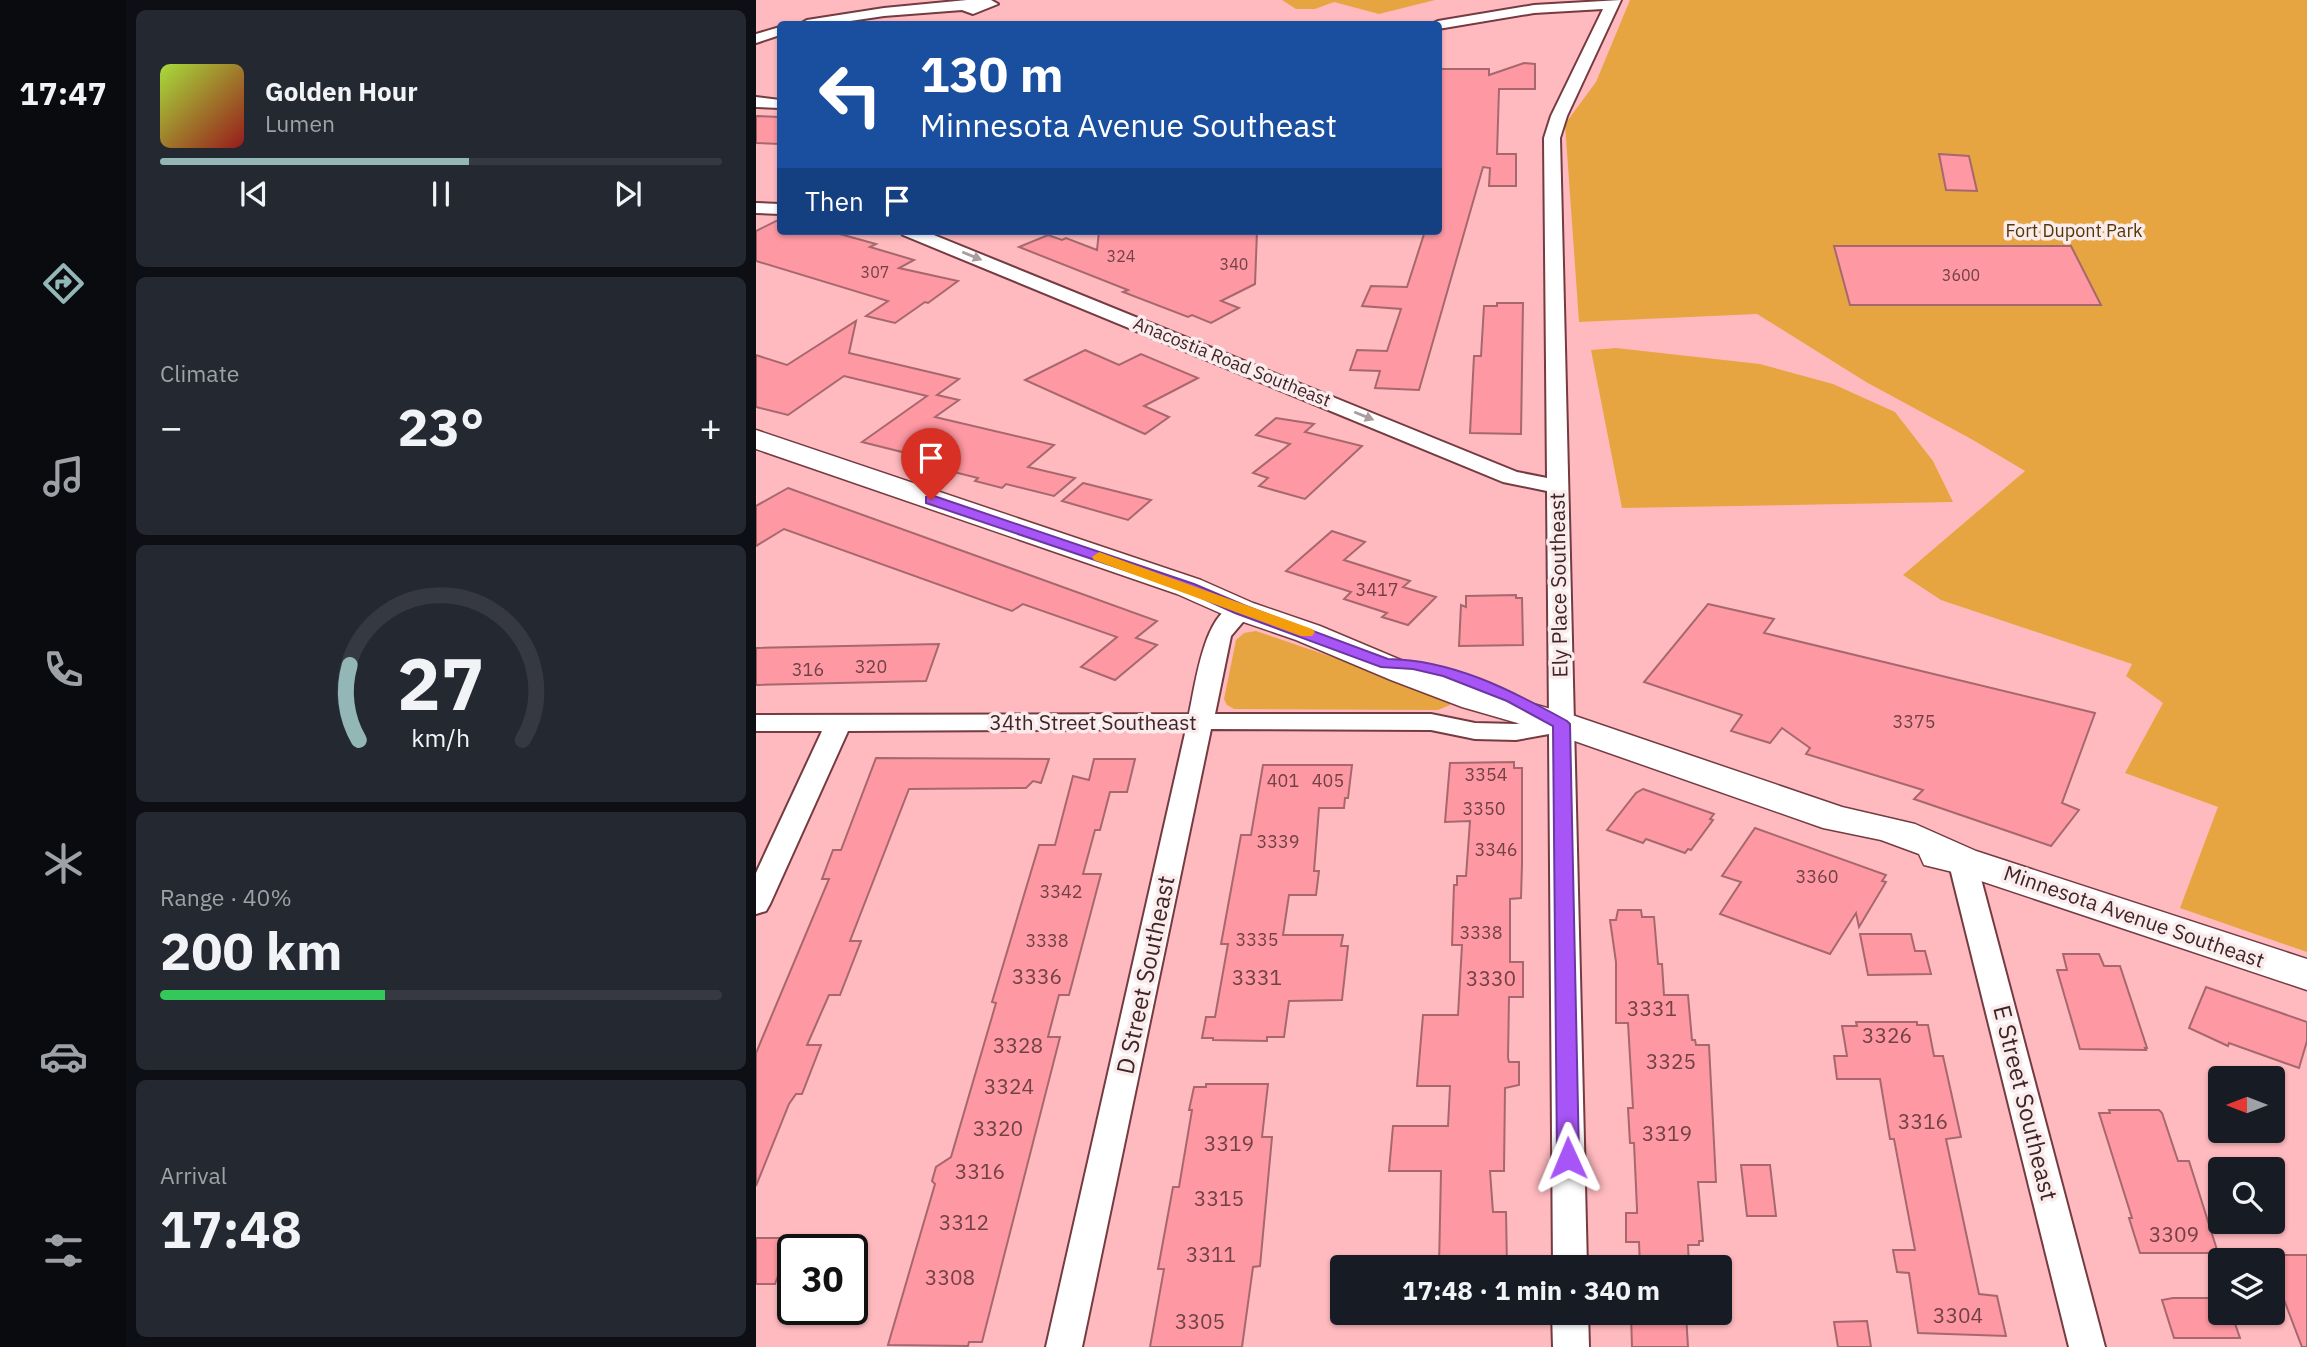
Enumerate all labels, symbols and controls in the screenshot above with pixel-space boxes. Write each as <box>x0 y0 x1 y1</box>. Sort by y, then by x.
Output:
text: 130 m <box>920 42 1064 105</box>
icon: left <box>805 49 896 140</box>
text: 17:47 <box>19 72 107 114</box>
text: Golden Hour <box>265 74 418 108</box>
text: Minnesota Avenue Southeast <box>920 104 1337 146</box>
text: Lumen <box>265 108 335 138</box>
icon: previous <box>235 175 273 213</box>
icon: pause <box>422 175 460 213</box>
icon: next <box>609 175 647 213</box>
icon: arrive <box>878 182 916 220</box>
text: Then <box>805 184 864 218</box>
park label: Fort Dupont Park <box>2006 219 2143 242</box>
house number: 324 <box>1107 246 1135 266</box>
one-way arrow <box>962 250 982 262</box>
house number: 340 <box>1220 254 1248 274</box>
icon: directions <box>39 259 88 308</box>
house number: 307 <box>861 262 889 282</box>
house number: 3600 <box>1942 265 1980 285</box>
street label: Anacostia Road Southeast <box>1130 311 1334 412</box>
text: Climate <box>160 358 239 388</box>
text: 23° <box>398 393 484 460</box>
text: − <box>160 402 183 451</box>
text: + <box>699 402 722 451</box>
one-way arrow <box>1354 411 1375 422</box>
pin <box>901 428 961 500</box>
icon: arrive <box>912 439 950 477</box>
icon: music <box>39 452 88 501</box>
street label: Ely Place Southeast <box>1542 492 1574 678</box>
house number: 3417 <box>1355 578 1399 601</box>
text: 27 <box>397 635 485 730</box>
icon: phone <box>39 645 88 694</box>
house number: 320 <box>855 655 887 678</box>
house number: 316 <box>792 658 824 681</box>
street label: 34th Street Southeast <box>989 708 1197 736</box>
house number: 3375 <box>1892 710 1936 733</box>
text: km/h <box>412 720 470 753</box>
house number: 3354 <box>1464 763 1508 786</box>
house number: 401 <box>1267 769 1299 792</box>
house number: 405 <box>1312 769 1344 792</box>
house number: 3350 <box>1462 797 1506 820</box>
house number: 3339 <box>1256 830 1300 853</box>
house number: 3346 <box>1474 838 1518 861</box>
icon: climate <box>39 839 88 888</box>
street label: Minnesota Avenue Southeast <box>2000 858 2268 974</box>
house number: 3360 <box>1795 865 1839 888</box>
street label: D Street Southeast <box>1108 873 1182 1077</box>
house number: 3342 <box>1039 880 1083 903</box>
text: Range · 40% <box>160 882 292 912</box>
text: 200 km <box>160 917 342 984</box>
house number: 3338 <box>1459 921 1503 944</box>
house number: 3335 <box>1235 928 1279 951</box>
house number: 3338 <box>1025 929 1069 952</box>
house number: 3336 <box>1012 962 1062 990</box>
house number: 3331 <box>1232 963 1282 991</box>
house number: 3330 <box>1466 964 1516 992</box>
house number: 3331 <box>1627 994 1677 1022</box>
street label: E Street Southeast <box>1986 1002 2066 1204</box>
house number: 3326 <box>1862 1021 1912 1049</box>
house number: 3328 <box>993 1031 1043 1059</box>
icon: car <box>39 1032 88 1081</box>
house number: 3325 <box>1646 1047 1696 1075</box>
north arrow <box>2208 1066 2286 1143</box>
map controls <box>2208 1066 2285 1325</box>
house number: 3324 <box>984 1072 1034 1100</box>
house number: 3316 <box>1898 1107 1948 1135</box>
house number: 3320 <box>973 1114 1023 1142</box>
house number: 3319 <box>1642 1119 1692 1147</box>
position arrow <box>1531 1121 1605 1195</box>
house number: 3319 <box>1204 1129 1254 1157</box>
house number: 3316 <box>955 1157 1005 1185</box>
button: search <box>2208 1157 2285 1234</box>
text: Arrival <box>160 1160 227 1190</box>
house number: 3315 <box>1194 1184 1244 1212</box>
text: 17:48 <box>160 1195 302 1262</box>
house number: 3312 <box>939 1208 989 1236</box>
house number: 3309 <box>2149 1220 2199 1248</box>
icon: filters <box>39 1226 88 1275</box>
speed limit sign: 30 <box>777 1234 868 1325</box>
house number: 3311 <box>1186 1240 1236 1268</box>
button: layers <box>2208 1248 2285 1325</box>
house number: 3308 <box>925 1263 975 1291</box>
text: 17:48 · 1 min · 340 m <box>1402 1273 1660 1307</box>
house number: 3304 <box>1933 1301 1983 1329</box>
house number: 3305 <box>1175 1307 1225 1335</box>

